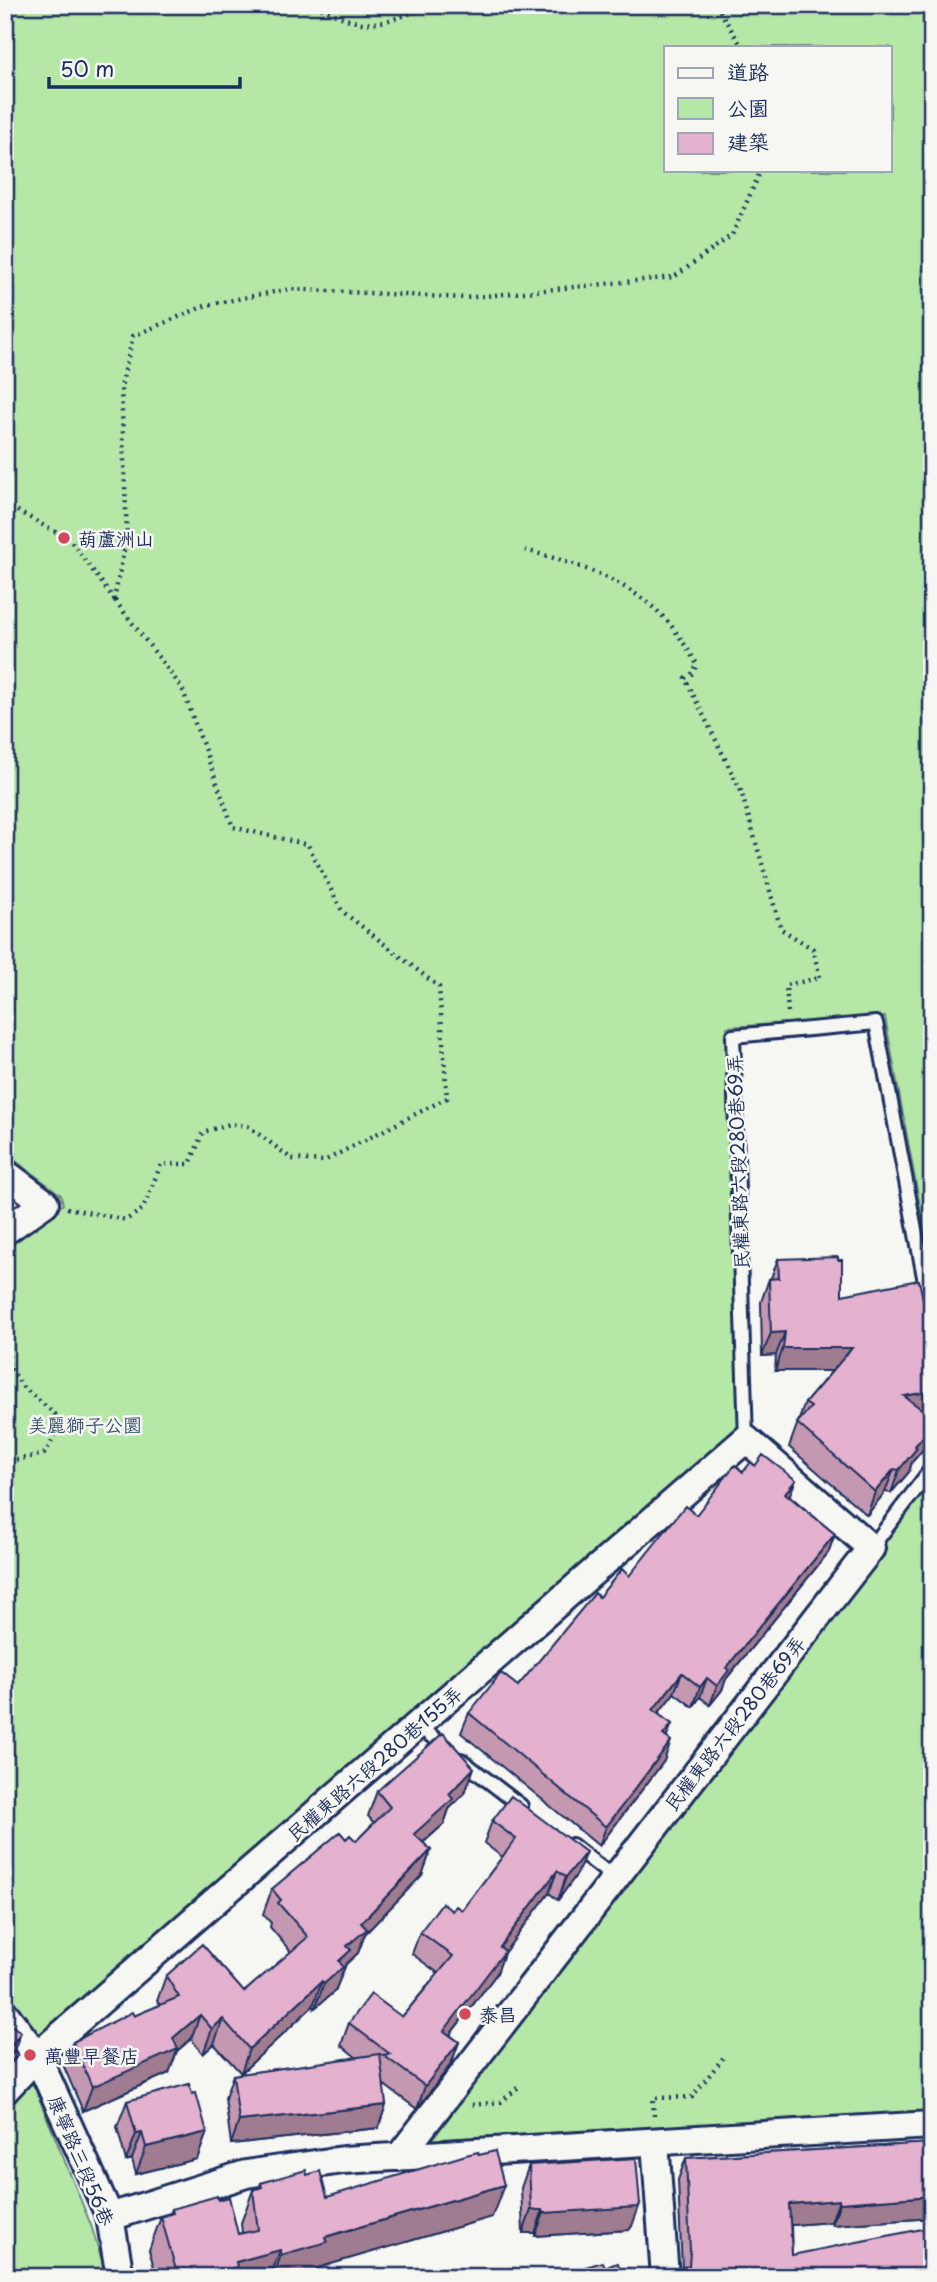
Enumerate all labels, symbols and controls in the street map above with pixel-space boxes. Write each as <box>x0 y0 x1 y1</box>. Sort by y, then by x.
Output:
scale bar <box>49 46 240 90</box>
legend <box>664 46 892 172</box>
text: 50 m <box>60 52 114 84</box>
text: 道路 <box>727 55 769 87</box>
text: 公園 <box>727 91 769 123</box>
text: 建築 <box>727 125 769 157</box>
place label: 葫蘆洲山 <box>78 524 154 552</box>
marker: 葫蘆洲山 <box>56 530 72 546</box>
street label: 民權東路六段280巷69弄 <box>719 1054 755 1270</box>
park label: 美麗獅子公圜 <box>28 1410 142 1438</box>
street label: 民權東路六段280巷69弄 <box>657 1630 811 1816</box>
street label: 民權東路六段280巷155弄 <box>280 1679 468 1847</box>
place label: 泰昌 <box>479 2000 517 2028</box>
marker: 泰昌 <box>457 2006 473 2022</box>
place label: 萬豐早餐店 <box>44 2041 139 2069</box>
marker: 萬豐早餐店 <box>22 2047 38 2063</box>
street label: 康寧路三段56巷 <box>42 2090 122 2230</box>

